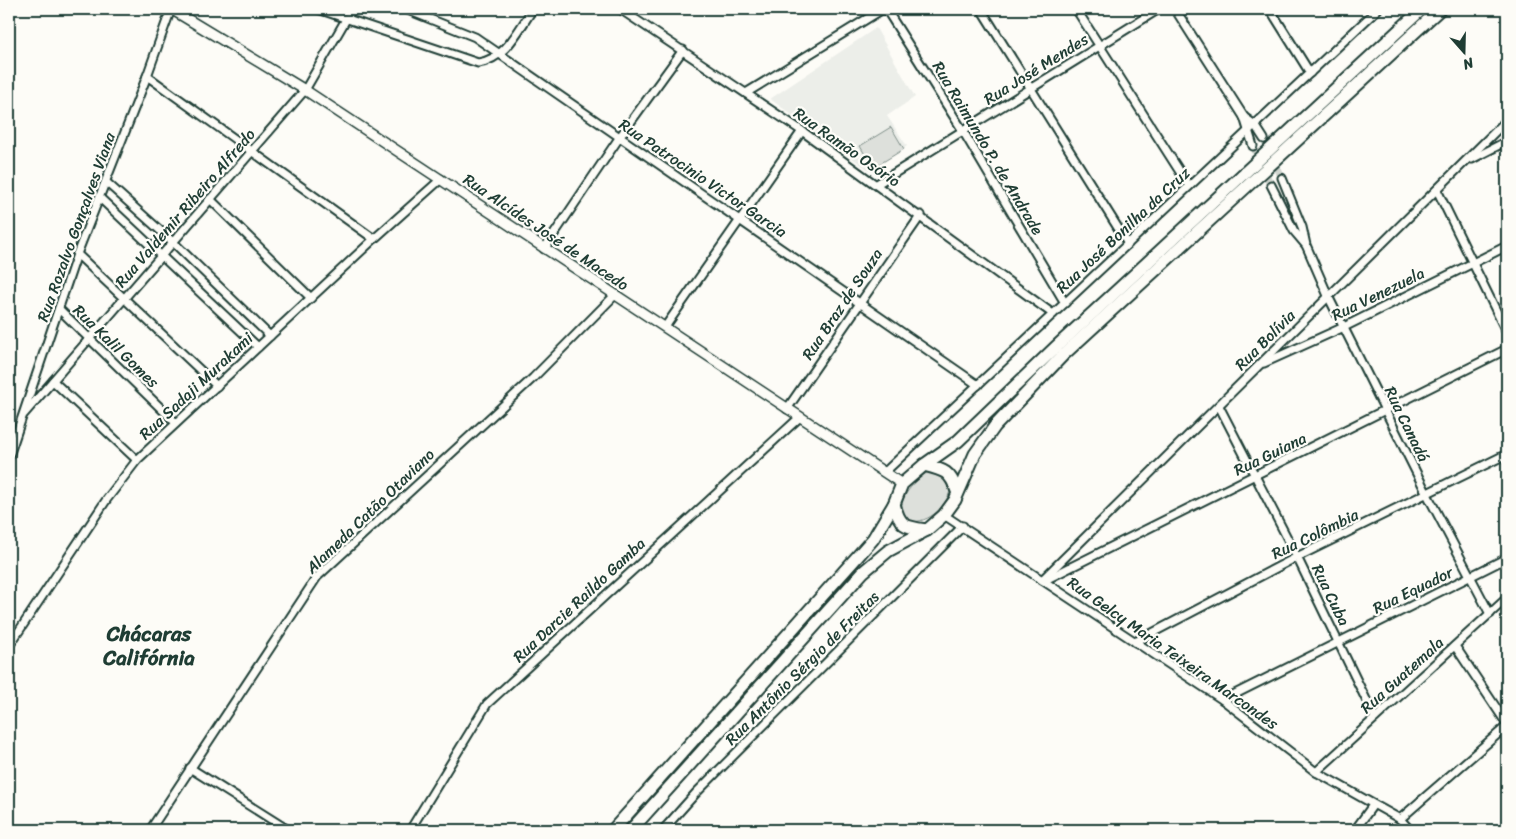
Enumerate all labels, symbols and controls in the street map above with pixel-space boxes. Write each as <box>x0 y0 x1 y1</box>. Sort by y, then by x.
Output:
street label: Rua José Mendes <box>978 25 1095 113</box>
north arrow <box>1438 28 1488 78</box>
text: N <box>1459 50 1478 77</box>
street label: Rua Raimundo P. de Andrade <box>924 55 1052 241</box>
street label: Rua Ramão Osório <box>787 99 907 195</box>
street label: Rua Patrocinio Victor Garcia <box>613 111 793 245</box>
street label: Rua Valdemir Ribeiro Alfredo <box>107 122 263 294</box>
street label: Rua Rozalvo Gonçalves Viana <box>28 127 124 326</box>
street label: Rua José Bonilha da Cruz <box>1049 159 1197 300</box>
street label: Rua Alcídes José de Macedo <box>457 165 635 299</box>
street label: Rua Braz de Souza <box>794 242 890 366</box>
street label: Rua Venezuela <box>1326 259 1430 329</box>
street label: Rua Kalil Gomes <box>66 297 167 396</box>
street label: Rua Bolívia <box>1227 302 1303 378</box>
street label: Rua Sadaji Murakami <box>132 324 261 447</box>
street label: Rua Canadá <box>1376 381 1438 467</box>
street label: Rua Guiana <box>1229 424 1311 484</box>
street label: Alameda Catão Otaviano <box>298 441 442 582</box>
street label: Rua Colômbia <box>1266 500 1365 568</box>
street label: Rua Darcie Raildo Gamba <box>505 530 653 670</box>
street label: Rua Equador <box>1368 557 1460 622</box>
street label: Rua Cuba <box>1304 559 1358 631</box>
street label: Rua Gelcy Maria Teixeira Marcondes <box>1061 569 1285 738</box>
street label: Rua Antônio Sérgio de Freitas <box>718 583 887 752</box>
district label: Chácaras Califórnia <box>102 615 195 677</box>
street label: Rua Guatemala <box>1353 629 1451 721</box>

